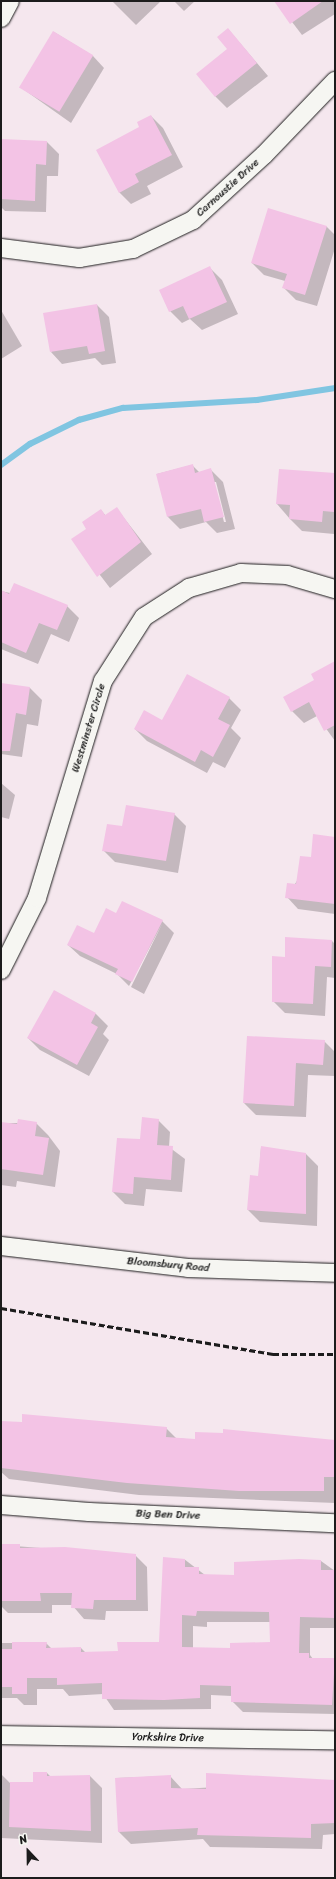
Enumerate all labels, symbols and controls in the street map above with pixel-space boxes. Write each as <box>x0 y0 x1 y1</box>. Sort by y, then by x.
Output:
street label: Carnoustie Drive <box>194 156 262 220</box>
street label: Westminster Circle <box>69 682 109 774</box>
street label: Bloomsbury Road <box>126 1255 210 1275</box>
street label: Big Ben Drive <box>135 1507 201 1523</box>
street label: Yorkshire Drive <box>132 1731 204 1745</box>
text: N <box>16 1829 30 1850</box>
north arrow <box>8 1831 48 1871</box>

